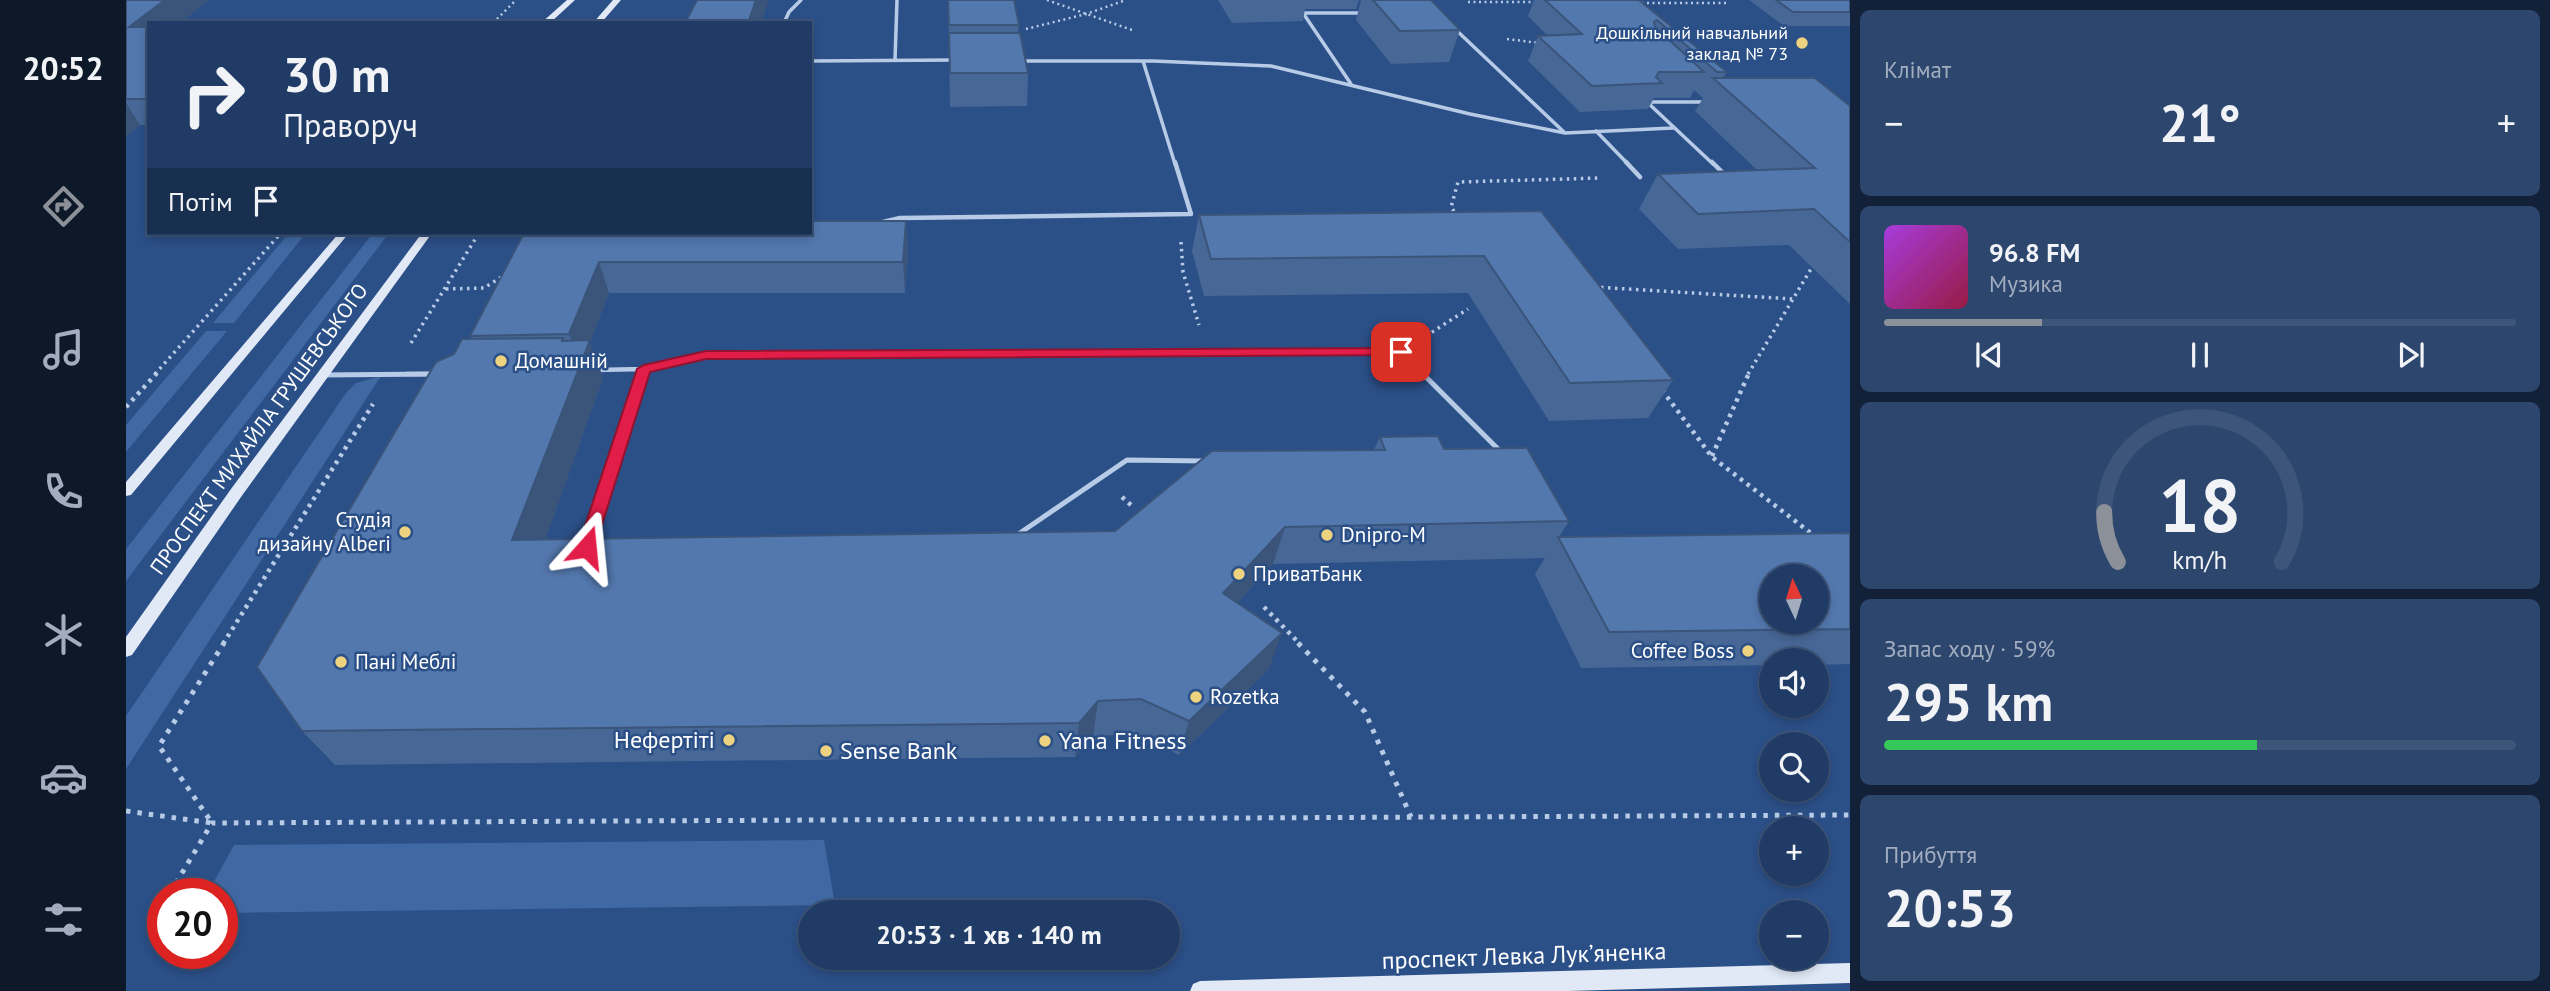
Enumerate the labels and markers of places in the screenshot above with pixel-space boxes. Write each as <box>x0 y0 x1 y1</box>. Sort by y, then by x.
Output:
place label: Дошкільний навчальний заклад № 73 <box>1596 21 1788 65</box>
marker: Дошкільний навчальний заклад № 73 <box>1794 35 1810 51</box>
pin <box>1371 322 1431 382</box>
place label: Домашній <box>515 347 608 374</box>
marker: Домашній <box>493 353 509 369</box>
place label: Студія дизайну Alberi <box>258 506 391 557</box>
place label: Dnipro-M <box>1341 521 1426 548</box>
marker: Студія дизайну Alberi <box>397 524 413 540</box>
marker: Dnipro-M <box>1319 527 1335 543</box>
place label: ПриватБанк <box>1253 560 1362 587</box>
marker: ПриватБанк <box>1231 566 1247 582</box>
place label: Coffee Boss <box>1631 637 1734 664</box>
marker: Coffee Boss <box>1740 643 1756 659</box>
place label: Пані Меблі <box>355 648 456 675</box>
marker: Пані Меблі <box>333 654 349 670</box>
place label: Rozetka <box>1210 683 1280 710</box>
marker: Rozetka <box>1188 689 1204 705</box>
place label: Нефертіті <box>614 724 715 755</box>
place label: Yana Fitness <box>1059 725 1187 756</box>
marker: Нефертіті <box>721 732 737 748</box>
marker: Yana Fitness <box>1037 733 1053 749</box>
place label: Sense Bank <box>840 735 958 766</box>
marker: Sense Bank <box>818 743 834 759</box>

